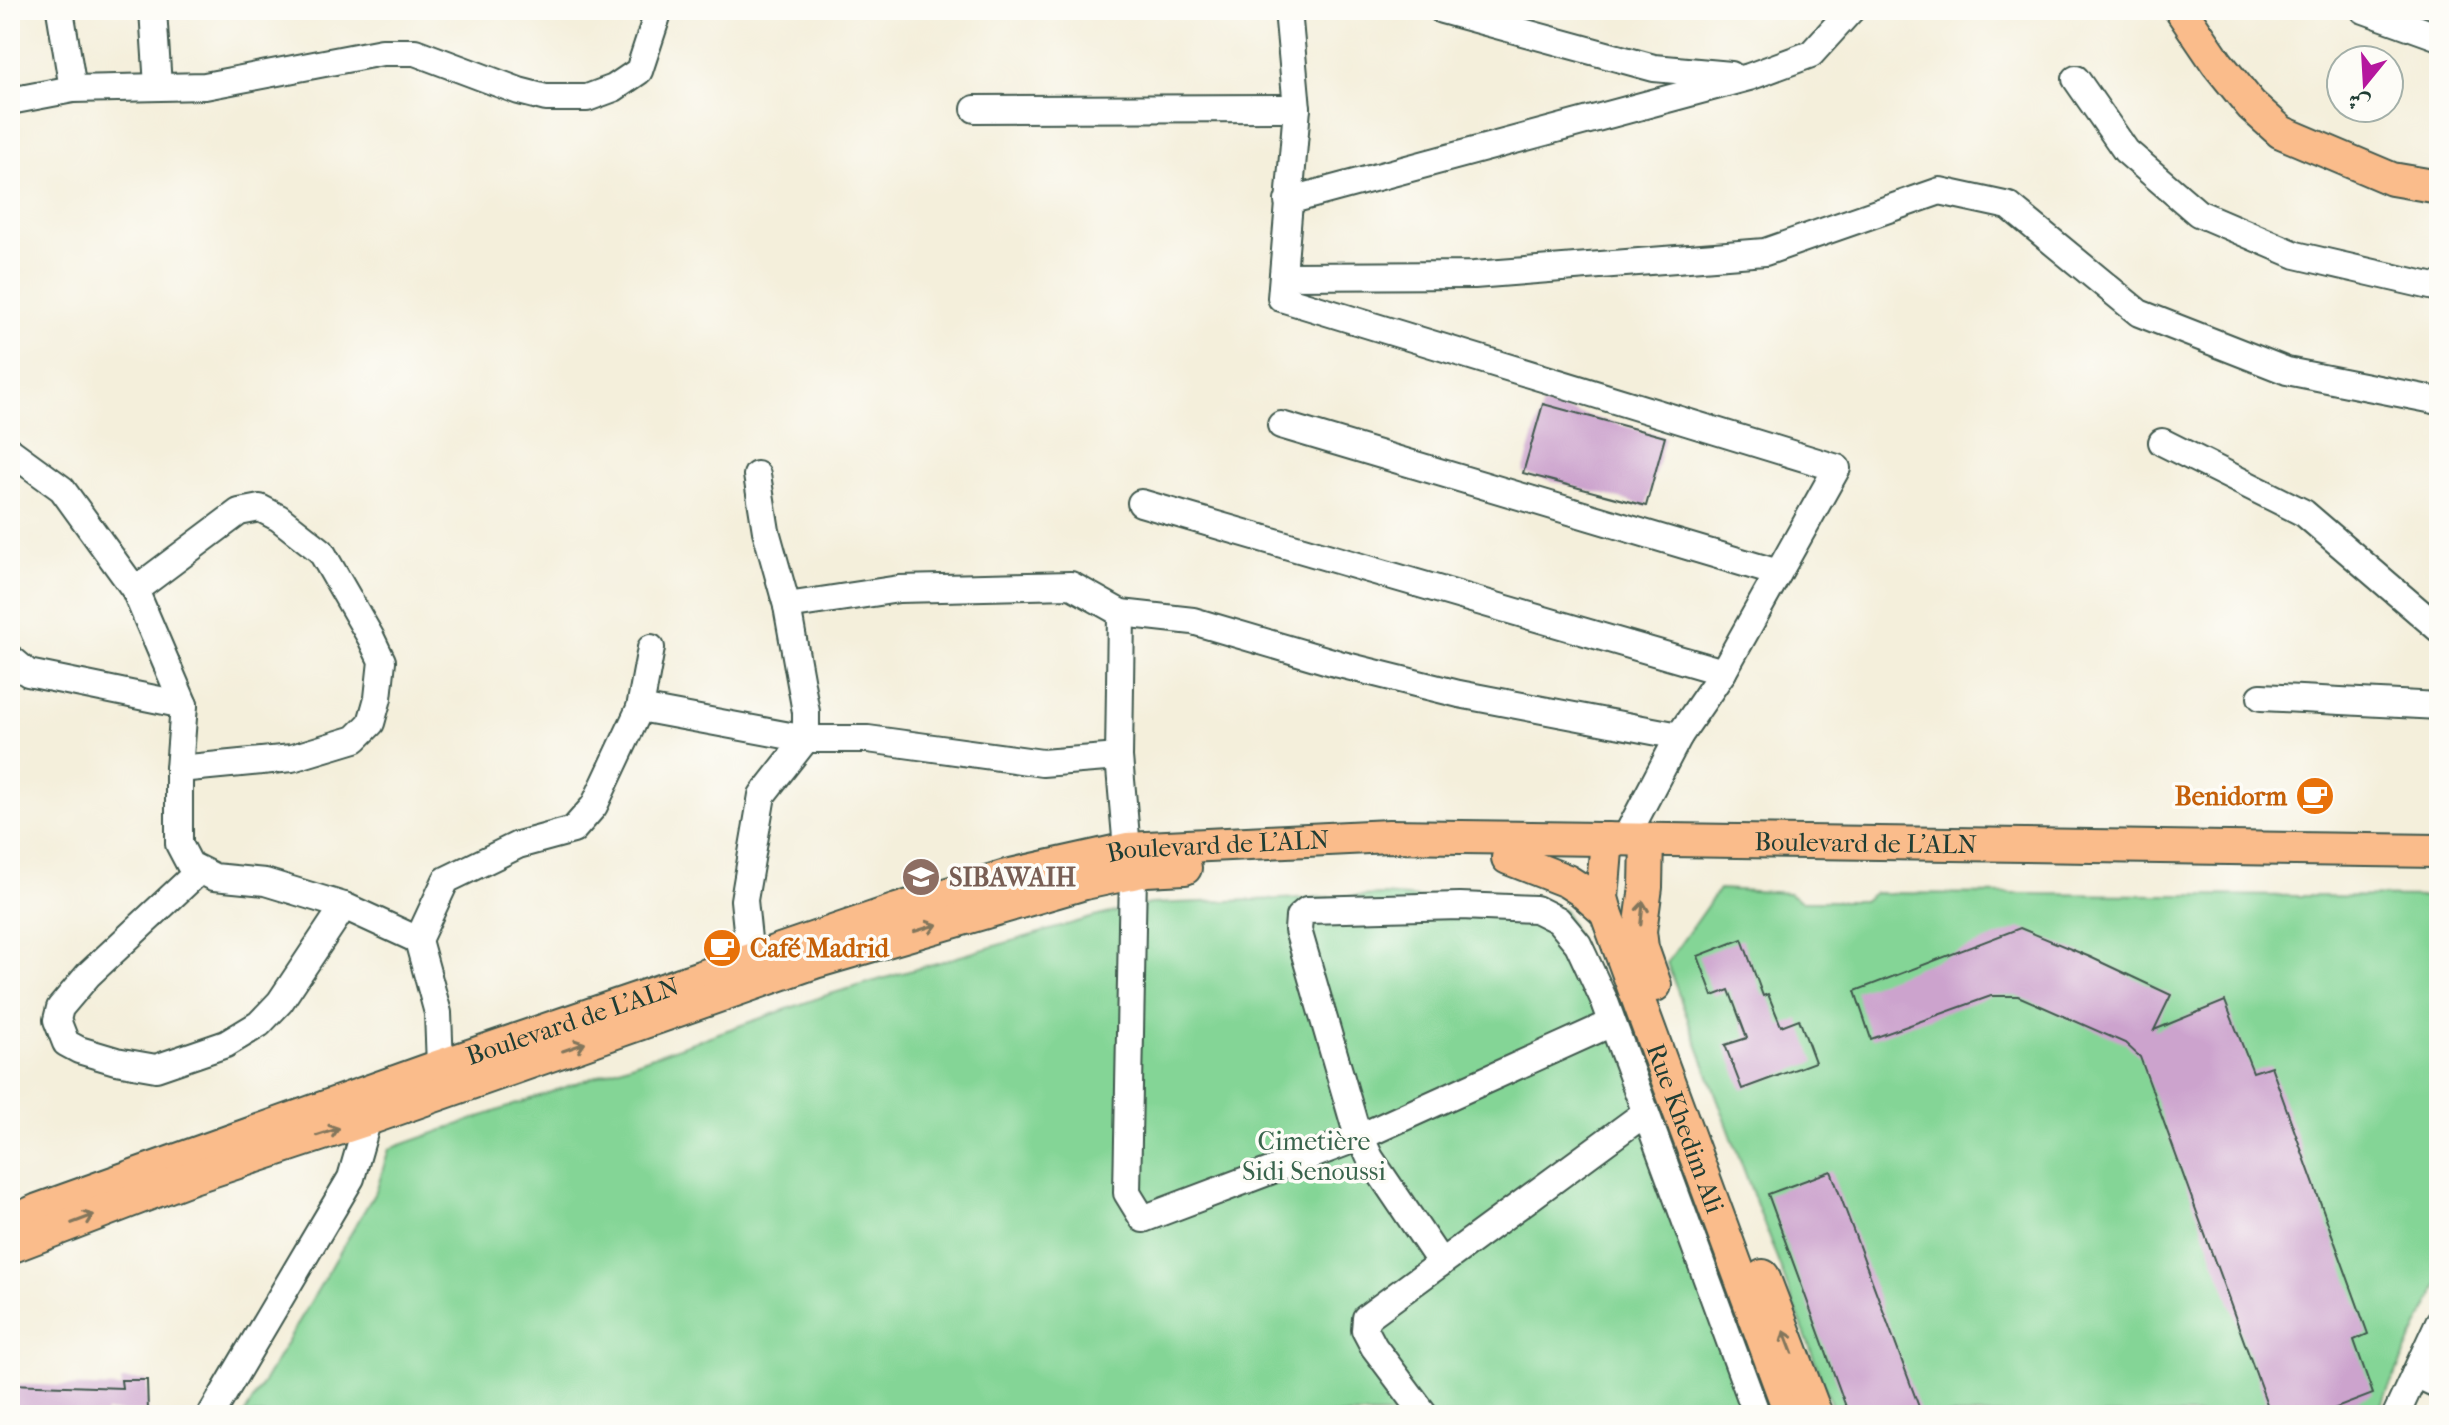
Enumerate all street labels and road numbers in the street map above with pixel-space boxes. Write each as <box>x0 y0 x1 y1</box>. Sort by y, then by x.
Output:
street label: Boulevard de L'ALN <box>1104 824 1330 869</box>
street label: Boulevard de L'ALN <box>1754 826 1978 860</box>
street label: Boulevard de L'ALN <box>462 970 683 1072</box>
street label: Rue Khedim Ali <box>1640 1039 1730 1218</box>

